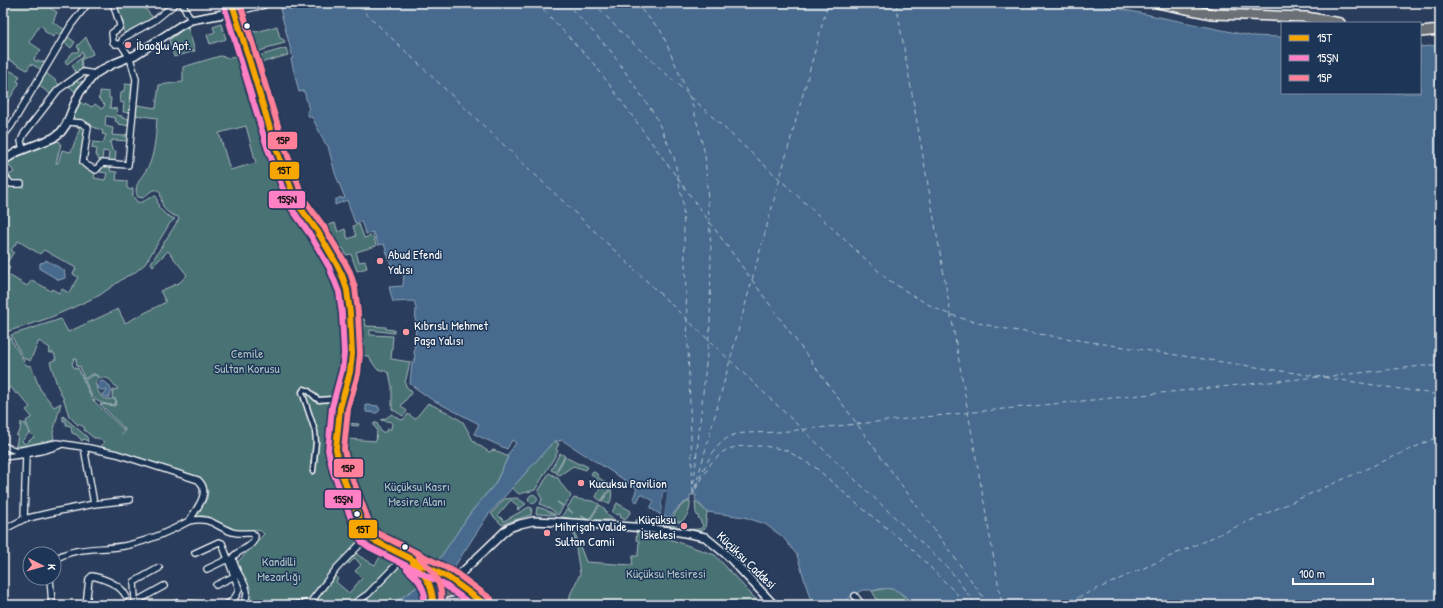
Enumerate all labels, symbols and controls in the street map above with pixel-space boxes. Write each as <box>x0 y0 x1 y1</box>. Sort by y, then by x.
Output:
unlabelled marker <box>242 21 252 31</box>
legend <box>1281 22 1421 94</box>
text: 15T <box>1317 29 1332 46</box>
place label: İbaoğlu Apt. <box>136 36 192 54</box>
marker: İbaoğlu Apt. <box>123 40 133 50</box>
text: 15ŞN <box>1317 49 1338 66</box>
text: 15P <box>1317 69 1332 86</box>
line badge: 15P <box>267 131 298 150</box>
text: 15P <box>276 133 290 147</box>
line badge: 15T <box>269 161 300 180</box>
text: 15T <box>277 163 292 177</box>
line badge: 15ŞN <box>268 190 306 209</box>
text: 15ŞN <box>277 192 297 206</box>
place label: Abud Efendi Yalısı <box>388 245 442 278</box>
marker: Abud Efendi Yalısı <box>375 256 385 266</box>
place label: Kıbrıslı Mehmet Paşa Yalısı <box>414 316 489 349</box>
marker: Kıbrıslı Mehmet Paşa Yalısı <box>401 327 411 337</box>
park label: Cemile Sultan Korusu <box>214 344 280 377</box>
line badge: 15P <box>333 458 364 478</box>
text: 15P <box>341 461 355 475</box>
place label: Kucuksu Pavilion <box>589 474 667 492</box>
park label: Küçüksu Kasrı Mesire Alanı <box>384 477 450 510</box>
marker: Kucuksu Pavilion <box>576 478 586 488</box>
line badge: 15ŞN <box>324 489 362 509</box>
text: 15ŞN <box>333 492 353 506</box>
unlabelled marker <box>352 509 362 519</box>
place label: Küçüksu İskelesi <box>638 510 676 543</box>
place label: Mihrişah Valide Sultan Camii <box>555 517 627 550</box>
line badge: 15T <box>348 519 378 539</box>
marker: Küçüksu İskelesi <box>679 521 689 531</box>
text: 15T <box>356 522 371 536</box>
street label: Küçüksu Caddesi <box>713 527 781 593</box>
marker: Mihrişah Valide Sultan Camii <box>542 528 552 538</box>
unlabelled marker <box>400 542 410 552</box>
north arrow <box>22 546 62 586</box>
park label: Kandilli Mezarlığı <box>257 552 301 585</box>
scale bar <box>1293 560 1373 586</box>
text: K <box>45 563 59 571</box>
park label: Küçüksu Mesiresi <box>626 564 706 582</box>
text: 100 m <box>1299 565 1325 582</box>

